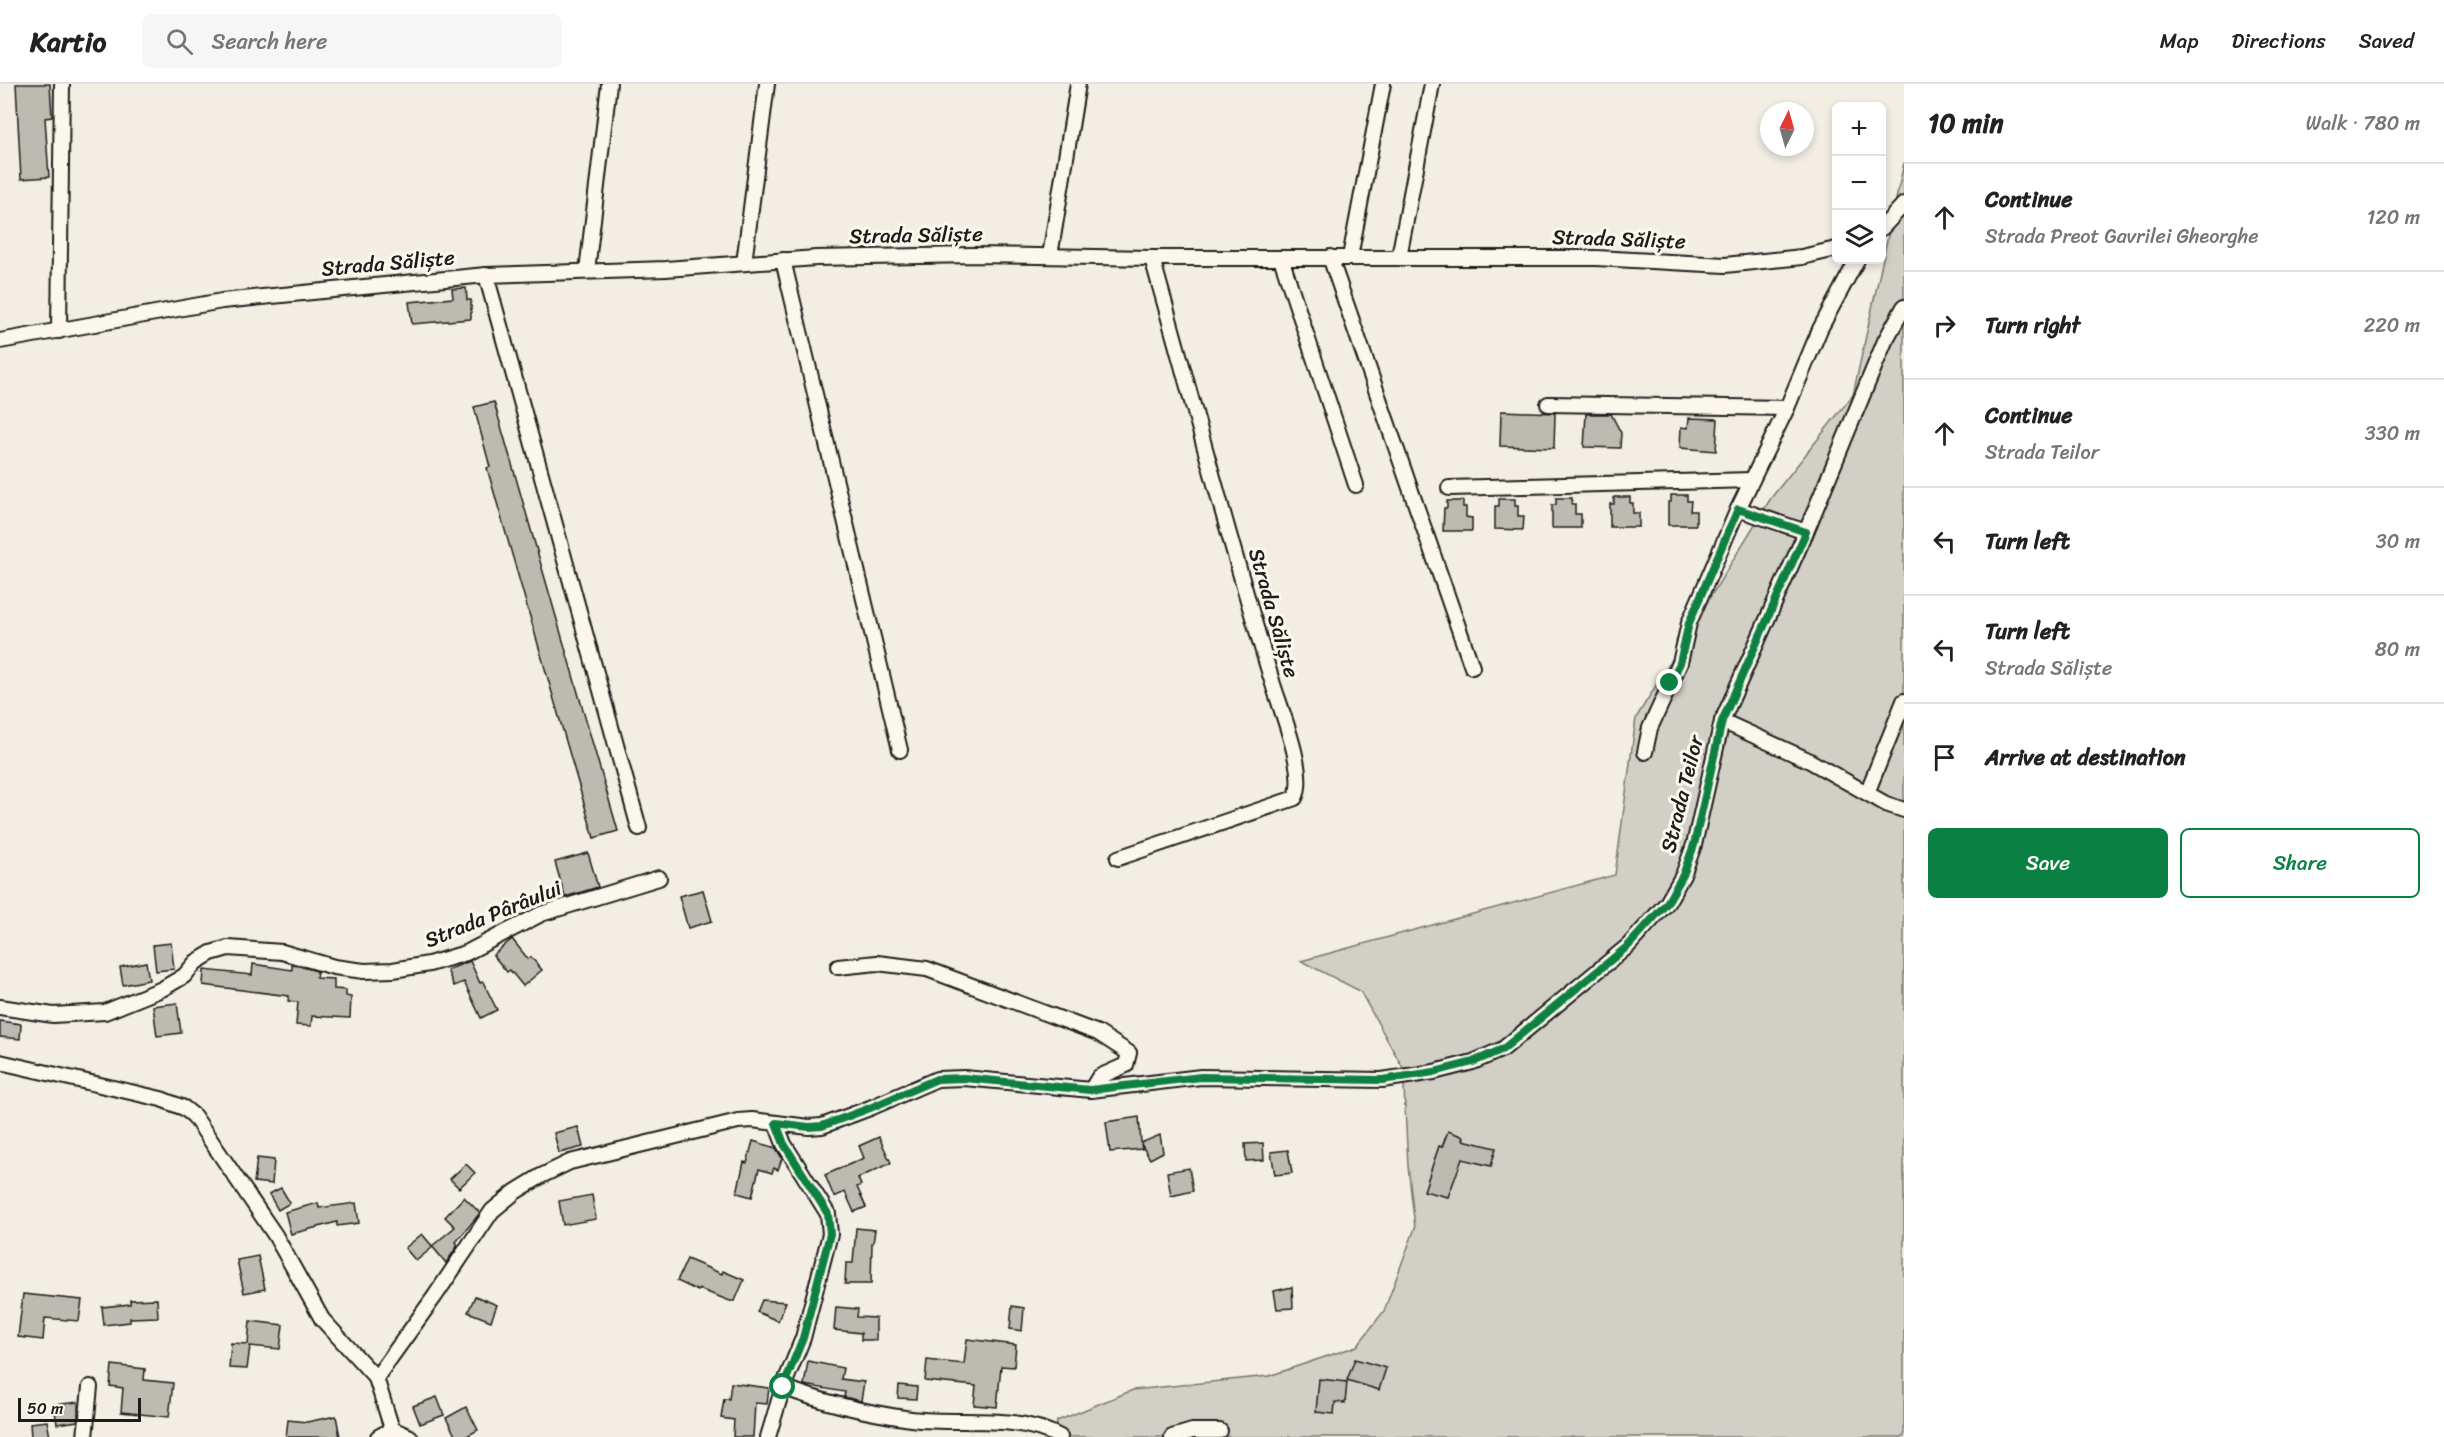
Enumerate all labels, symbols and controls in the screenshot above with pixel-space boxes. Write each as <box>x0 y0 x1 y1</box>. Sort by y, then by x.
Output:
search box <box>142 14 562 68</box>
text: Kartio <box>30 17 106 66</box>
text: Search here <box>211 22 327 61</box>
text: Map <box>2160 22 2198 60</box>
text: Directions <box>2231 22 2326 60</box>
text: Saved <box>2359 22 2414 60</box>
icon: search <box>163 25 196 58</box>
text: 10 min <box>1928 100 2004 146</box>
north arrow <box>1760 102 1814 156</box>
map controls <box>1832 102 1886 264</box>
button: + <box>1832 102 1886 156</box>
text: Walk · 780 m <box>2306 106 2420 141</box>
button: − <box>1832 156 1886 210</box>
text: Continue <box>1985 180 2073 219</box>
text: 120 m <box>2367 200 2420 235</box>
icon: ahead <box>1928 201 1961 234</box>
button: layers <box>1832 210 1886 264</box>
street label: Strada Săliște <box>849 215 983 255</box>
street label: Strada Săliște <box>1552 218 1687 260</box>
text: Strada Preot Gavrilei Gheorghe <box>1985 219 2258 254</box>
street label: Strada Săliște <box>320 238 456 288</box>
text: Turn right <box>1985 306 2080 345</box>
text: 220 m <box>2364 308 2420 343</box>
icon: right <box>1928 309 1961 342</box>
text: Continue <box>1985 396 2073 435</box>
text: 330 m <box>2365 416 2420 451</box>
icon: ahead <box>1928 417 1961 450</box>
text: Strada Teilor <box>1985 435 2099 470</box>
text: Turn left <box>1985 522 2070 561</box>
text: 30 m <box>2376 524 2420 559</box>
icon: left <box>1928 525 1961 558</box>
street label: Strada Săliște <box>1237 543 1311 683</box>
text: Turn left <box>1985 612 2070 651</box>
text: 80 m <box>2375 632 2420 667</box>
icon: left <box>1928 633 1961 666</box>
text: Strada Săliște <box>1985 651 2112 686</box>
route end <box>1656 669 1682 695</box>
street label: Strada Teilor <box>1649 730 1715 857</box>
text: Arrive at destination <box>1985 738 2186 777</box>
icon: arrive <box>1928 741 1961 774</box>
button: Save <box>1928 828 2168 898</box>
button: Share <box>2180 828 2420 898</box>
street label: Strada Pârâului <box>419 869 569 959</box>
route start <box>769 1373 795 1399</box>
text: 50 m <box>27 1394 63 1423</box>
scale bar <box>18 1395 141 1422</box>

